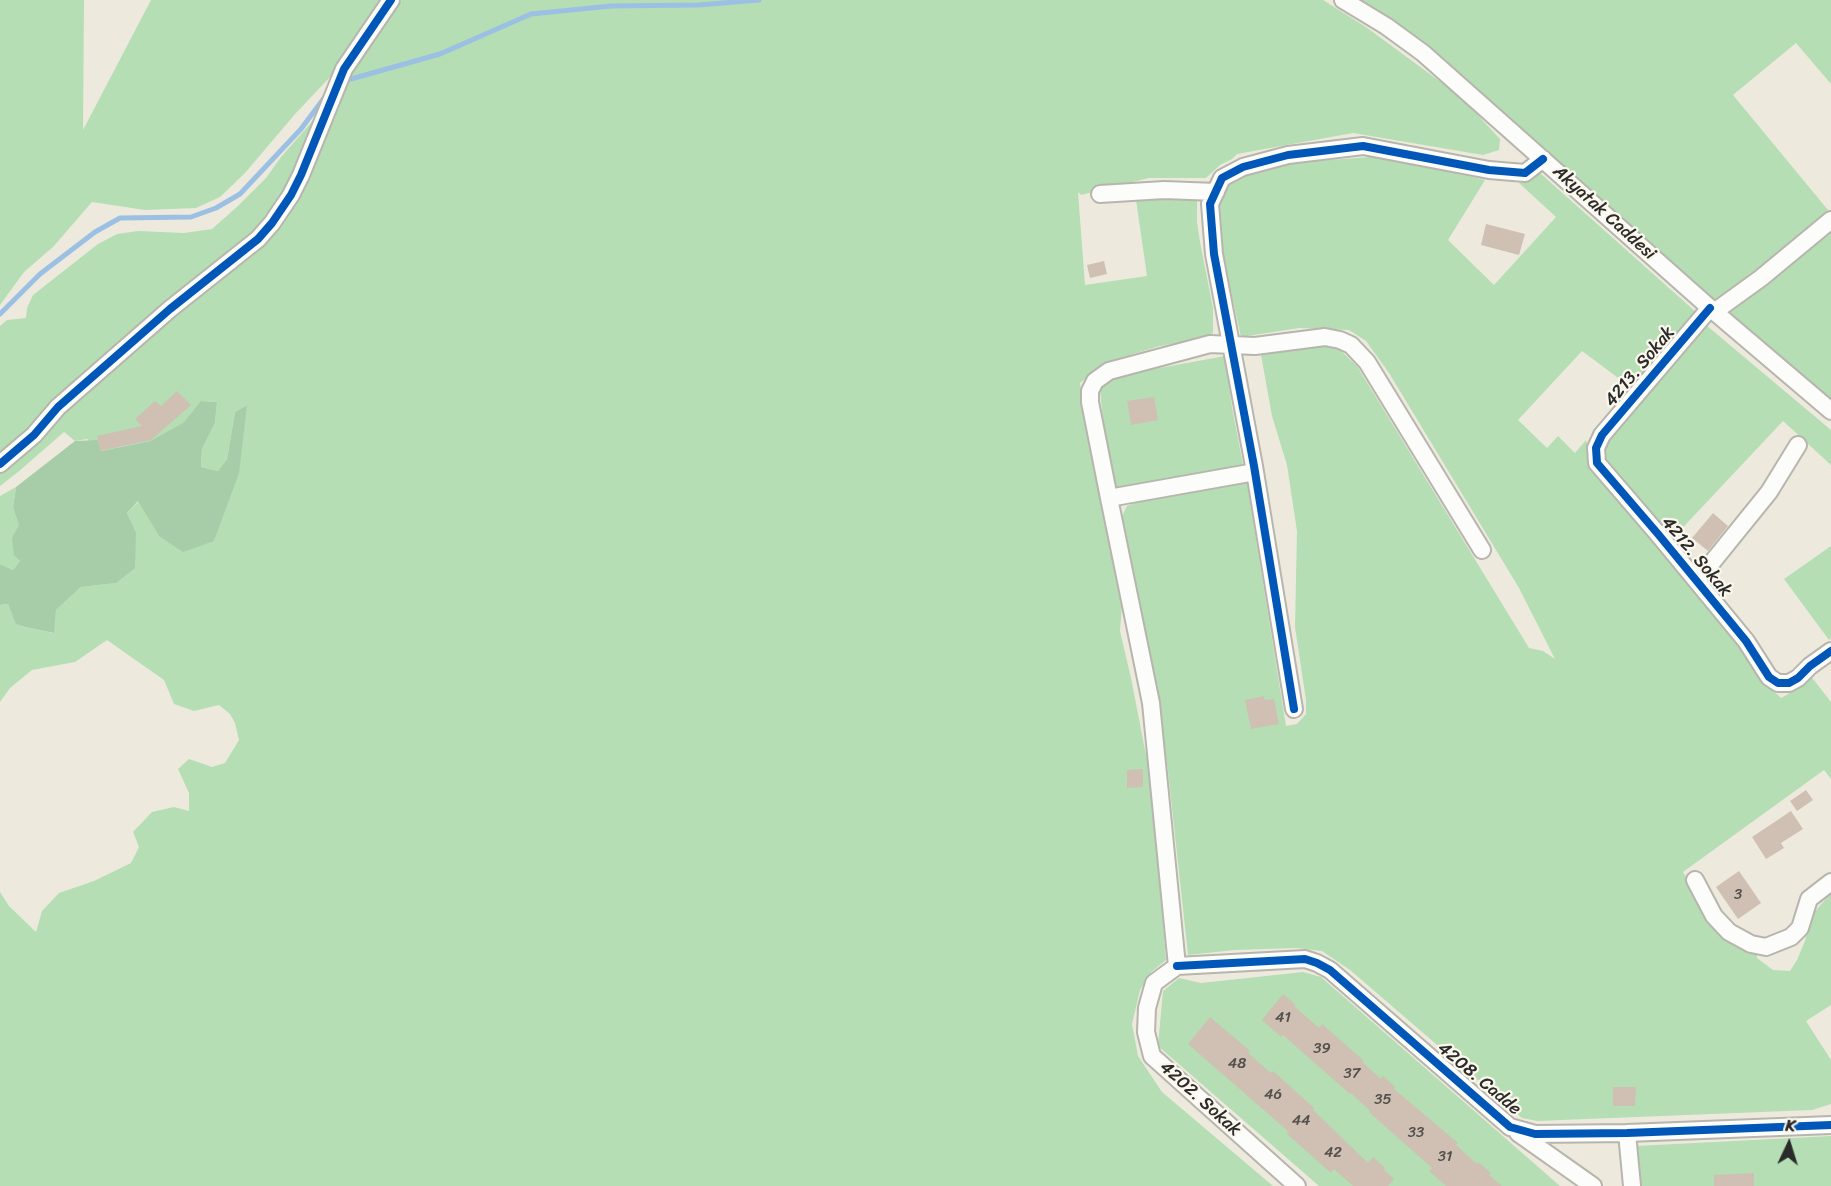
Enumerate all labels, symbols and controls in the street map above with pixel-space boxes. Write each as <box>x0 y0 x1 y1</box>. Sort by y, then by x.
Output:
street label: Akyatak Caddesi <box>1548 161 1660 265</box>
street label: 4213. Sokak <box>1600 323 1680 411</box>
street label: 4212. Sokak <box>1656 512 1736 602</box>
house number: 3 <box>1734 886 1742 904</box>
house number: 41 <box>1275 1009 1291 1027</box>
street label: 4208. Cadde <box>1433 1038 1525 1120</box>
house number: 39 <box>1313 1040 1331 1058</box>
house number: 48 <box>1228 1055 1246 1073</box>
street label: 4202. Sokak <box>1155 1057 1245 1141</box>
house number: 37 <box>1344 1065 1360 1083</box>
house number: 46 <box>1264 1086 1282 1104</box>
house number: 35 <box>1374 1091 1392 1109</box>
text: K <box>1784 1111 1796 1140</box>
house number: 44 <box>1292 1112 1310 1130</box>
north arrow <box>1759 1114 1819 1174</box>
house number: 33 <box>1408 1124 1424 1142</box>
house number: 42 <box>1324 1144 1342 1162</box>
house number: 31 <box>1438 1148 1452 1166</box>

